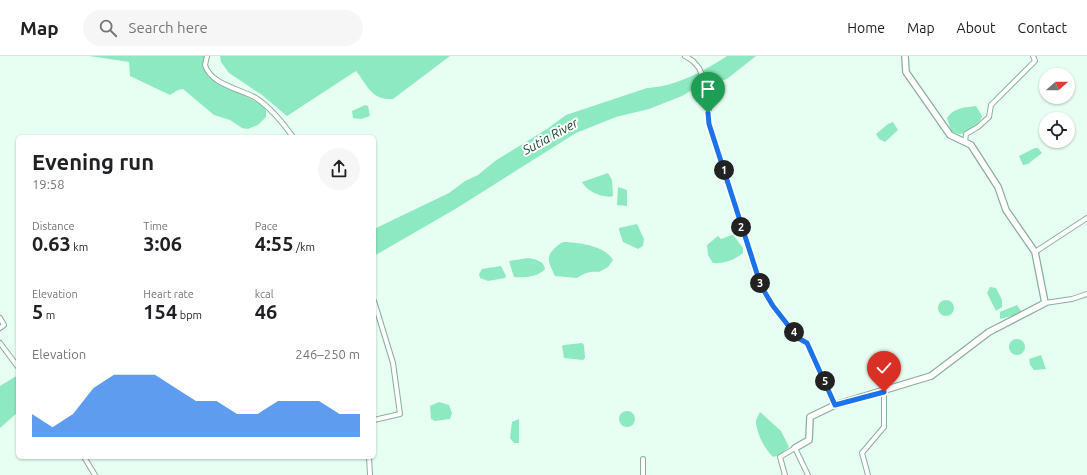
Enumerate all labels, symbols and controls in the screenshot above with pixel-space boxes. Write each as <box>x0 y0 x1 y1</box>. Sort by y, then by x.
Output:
search box <box>83 10 363 46</box>
text: Map <box>20 17 59 39</box>
icon: search <box>97 17 119 39</box>
text: Search here <box>129 19 208 36</box>
text: Home <box>847 20 885 36</box>
text: Map <box>907 20 935 36</box>
text: About <box>957 20 996 36</box>
text: Contact <box>1018 20 1067 36</box>
north arrow <box>1039 68 1075 104</box>
map controls <box>1039 68 1075 148</box>
pin <box>691 72 725 113</box>
icon: arrive <box>697 78 719 100</box>
button: locate <box>1039 112 1075 148</box>
water label: Sutia River <box>519 115 581 157</box>
button: share <box>318 148 360 190</box>
text: Evening run <box>32 149 154 174</box>
pin: 1 <box>714 160 734 180</box>
text: 1 <box>721 164 727 176</box>
text: 19:58 <box>32 177 65 191</box>
pin: 2 <box>731 217 751 237</box>
text: Distance <box>32 220 75 232</box>
text: Time <box>143 220 168 232</box>
text: Pace <box>255 220 278 232</box>
text: 2 <box>738 221 744 233</box>
text: 0.63 <box>32 232 71 255</box>
text: 3:06 <box>143 232 182 255</box>
text: 4:55 <box>255 232 293 255</box>
text: km <box>71 241 88 253</box>
text: /km <box>293 241 315 253</box>
pin: 3 <box>750 273 770 293</box>
text: 3 <box>757 277 763 289</box>
text: Elevation <box>32 288 78 300</box>
text: Heart rate <box>143 288 194 300</box>
text: kcal <box>255 288 274 300</box>
text: 5 <box>32 300 43 323</box>
text: 154 <box>143 300 177 323</box>
text: 46 <box>255 300 277 323</box>
text: m <box>43 309 55 321</box>
text: bpm <box>177 309 202 321</box>
pin: 4 <box>784 322 804 342</box>
text: 4 <box>791 326 797 338</box>
text: Elevation <box>32 347 86 361</box>
text: 246–250 m <box>295 347 360 361</box>
pin <box>867 351 901 392</box>
icon: check <box>873 357 895 379</box>
pin: 5 <box>815 371 835 391</box>
text: 5 <box>822 375 828 387</box>

